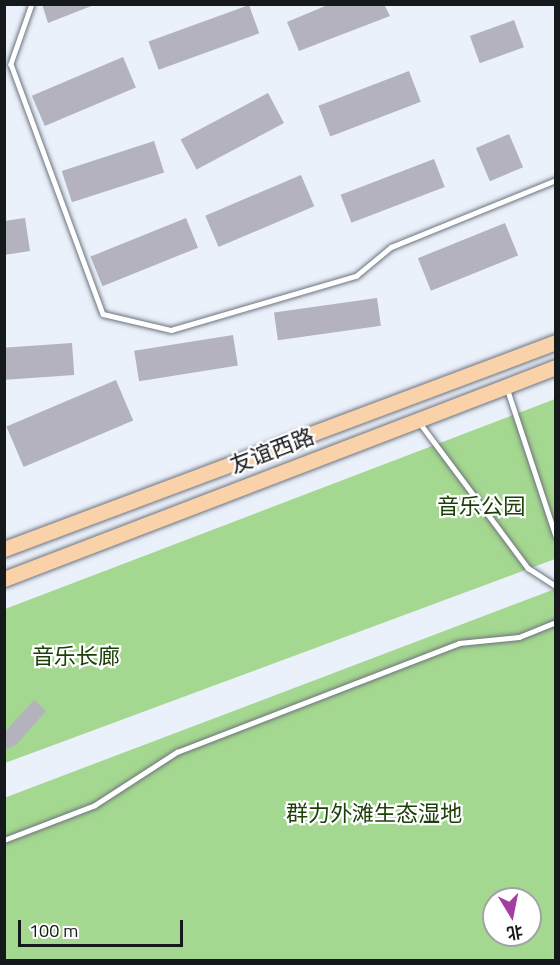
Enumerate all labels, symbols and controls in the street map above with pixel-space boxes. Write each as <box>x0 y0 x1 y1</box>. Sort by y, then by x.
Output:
street label: 友谊西路 <box>226 423 318 479</box>
park label: 音乐公园 <box>437 494 525 520</box>
park label: 音乐长廊 <box>32 644 120 670</box>
park label: 群力外滩生态湿地 <box>286 801 462 827</box>
north arrow <box>482 887 542 947</box>
scale bar <box>21 908 186 946</box>
text: 100 m <box>29 917 78 944</box>
text: 北 <box>505 920 525 946</box>

